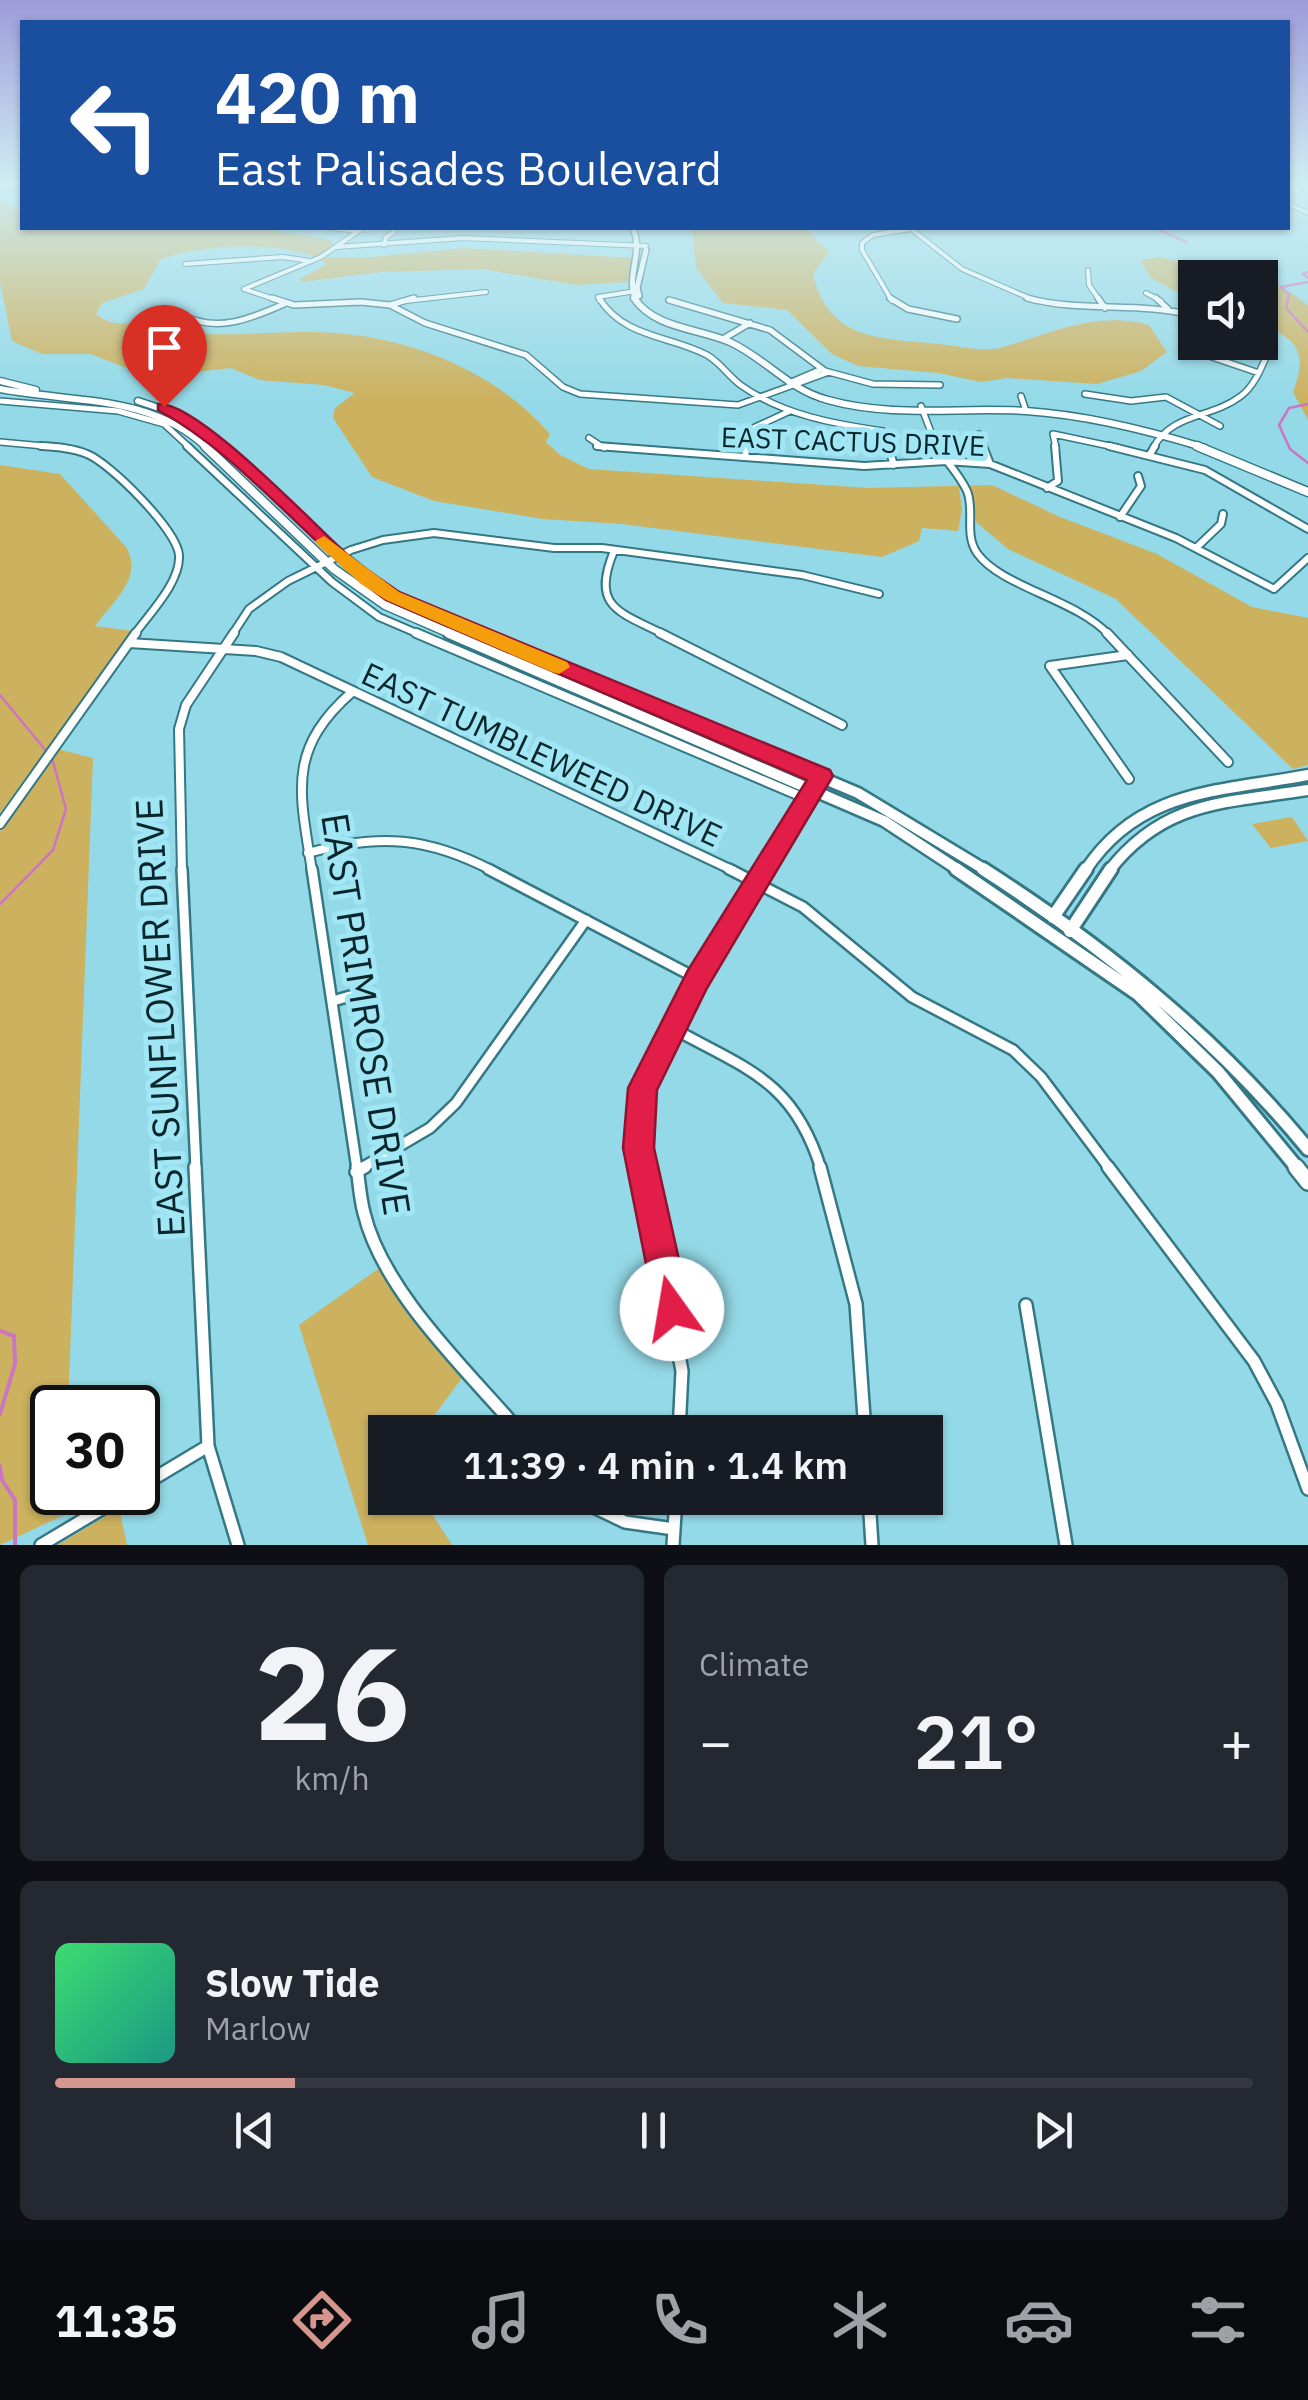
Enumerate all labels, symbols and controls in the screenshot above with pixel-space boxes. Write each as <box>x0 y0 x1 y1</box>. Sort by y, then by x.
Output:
text: 420 m <box>215 51 420 142</box>
icon: left <box>50 60 180 190</box>
text: East Palisades Boulevard <box>215 139 722 197</box>
map controls <box>1178 260 1278 360</box>
button: sound <box>1178 260 1278 360</box>
pin <box>122 305 207 408</box>
icon: arrive <box>137 320 192 375</box>
street label: EAST CACTUS DRIVE <box>720 418 986 464</box>
street label: EAST TUMBLEWEED DRIVE <box>355 652 729 856</box>
street label: EAST SUNFLOWER DRIVE <box>123 797 195 1239</box>
street label: EAST PRIMROSE DRIVE <box>311 809 423 1219</box>
position arrow <box>620 1257 724 1361</box>
speed limit sign: 30 <box>30 1385 160 1515</box>
text: 11:39 · 4 min · 1.4 km <box>463 1440 848 1489</box>
text: 26 <box>254 1607 410 1776</box>
text: Climate <box>699 1643 809 1685</box>
text: 21° <box>913 1692 1039 1790</box>
text: − <box>699 1706 732 1777</box>
text: + <box>1220 1706 1253 1777</box>
text: km/h <box>294 1757 370 1799</box>
text: Slow Tide <box>205 1958 380 2007</box>
text: Marlow <box>205 2007 311 2049</box>
icon: previous <box>227 2103 282 2158</box>
icon: pause <box>626 2103 681 2158</box>
icon: next <box>1026 2103 1081 2158</box>
icon: directions <box>287 2285 357 2355</box>
icon: music <box>466 2285 536 2355</box>
icon: phone <box>645 2285 715 2355</box>
icon: climate <box>825 2285 895 2355</box>
icon: car <box>1004 2285 1074 2355</box>
icon: filters <box>1183 2285 1253 2355</box>
text: 11:35 <box>55 2291 178 2349</box>

